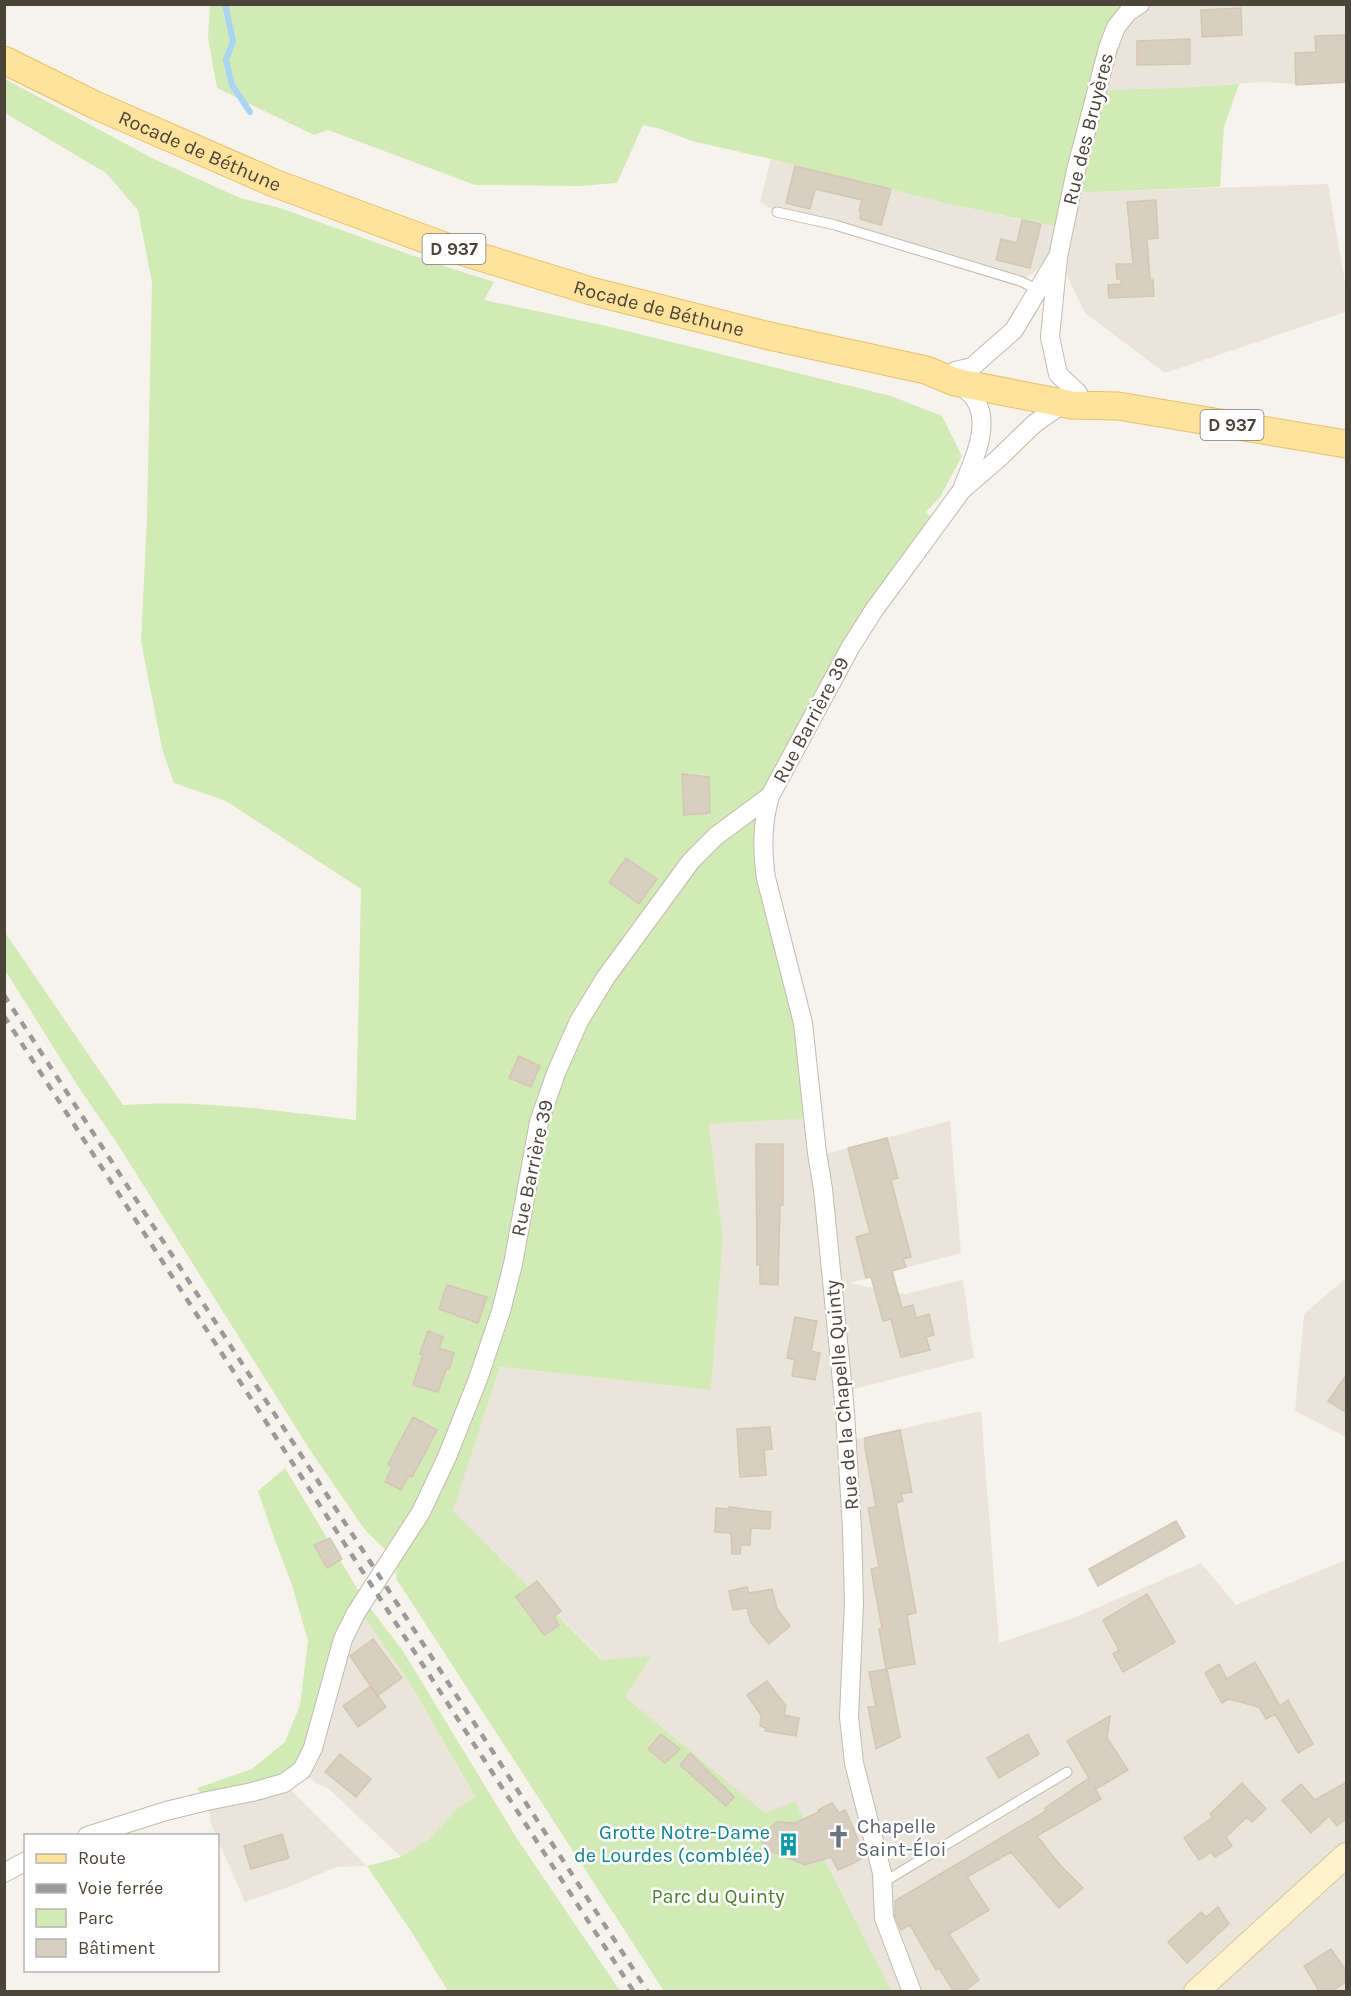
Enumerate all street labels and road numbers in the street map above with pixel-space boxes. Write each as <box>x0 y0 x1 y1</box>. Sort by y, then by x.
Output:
street label: Rue des Bruyères <box>1058 50 1118 208</box>
street label: Rocade de Béthune <box>115 105 284 196</box>
road number: D 937 <box>422 234 486 264</box>
street label: Rocade de Béthune <box>571 275 747 341</box>
road number: D 937 <box>1200 410 1264 440</box>
street label: Rue Barrière 39 <box>768 653 854 787</box>
street label: Rue Barrière 39 <box>506 1098 558 1238</box>
street label: Rue de la Chapelle Quinty <box>820 1279 864 1511</box>

